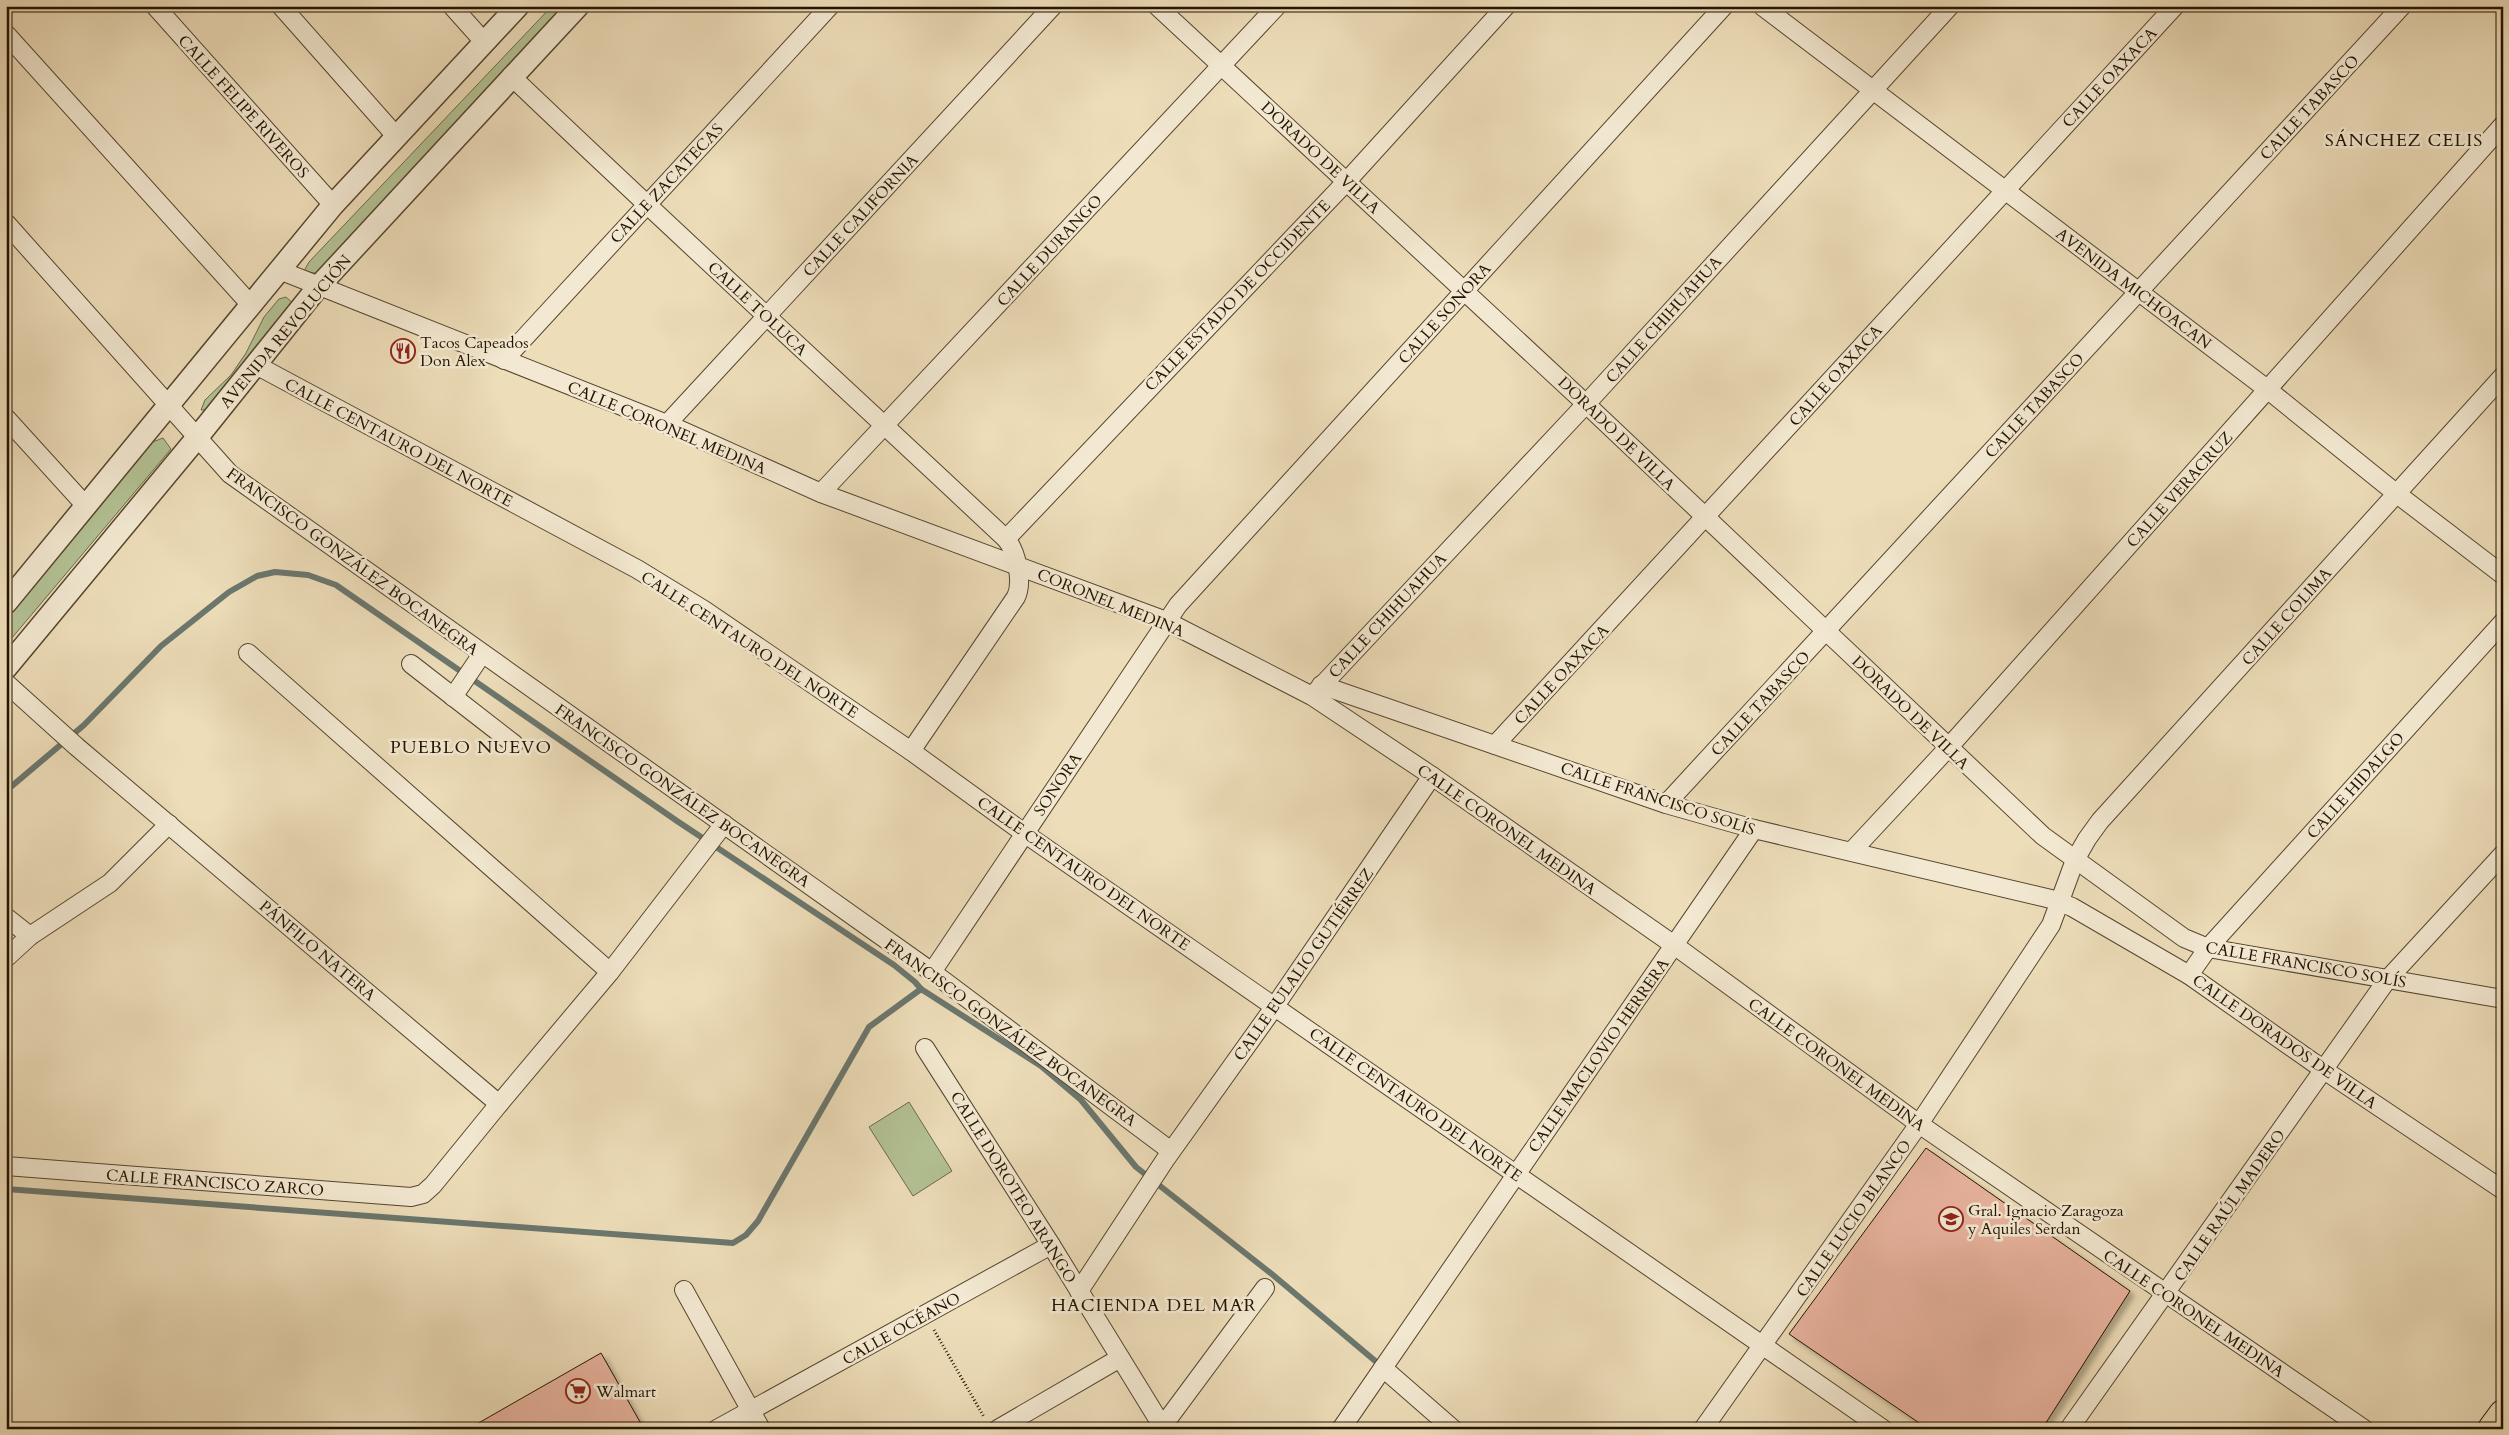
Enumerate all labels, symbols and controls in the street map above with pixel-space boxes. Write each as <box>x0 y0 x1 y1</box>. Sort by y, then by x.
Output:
street label: CALLE OAXACA <box>2057 22 2163 133</box>
street label: CALLE FELIPE RIVEROS <box>173 30 314 183</box>
street label: CALLE TABASCO <box>2255 50 2364 165</box>
street label: DORADO DE VILLA <box>1256 97 1385 219</box>
street label: CALLE ZACATECAS <box>605 119 728 249</box>
district label: SÁNCHEZ CELIS <box>2325 128 2483 153</box>
street label: CALLE CALIFORNIA <box>798 149 924 282</box>
street label: CALLE DURANGO <box>992 190 1108 312</box>
street label: CALLE ESTADO DE OCCIDENTE <box>1140 195 1335 396</box>
street label: AVENIDA MICHOACAN <box>2051 223 2216 355</box>
street label: AVENIDA REVOLUCIÓN <box>215 250 357 413</box>
street label: CALLE CHIHUAHUA <box>1601 251 1727 388</box>
street label: CALLE TOLUCA <box>703 257 812 361</box>
street label: CALLE SONORA <box>1393 258 1496 369</box>
street label: CALLE OAXACA <box>1784 320 1888 431</box>
place label: Tacos Capeados Don Alex <box>420 332 529 372</box>
restaurant icon: Tacos Capeados Don Alex <box>390 338 416 364</box>
street label: CALLE TABASCO <box>1980 348 2089 463</box>
street label: DORADO DE VILLA <box>1553 372 1680 496</box>
street label: CALLE CENTAURO DEL NORTE <box>281 373 517 513</box>
street label: CALLE CORONEL MEDINA <box>564 376 770 480</box>
street label: CALLE VERACRUZ <box>2122 427 2238 552</box>
street label: FRANCISCO GONZÁLEZ BOCANEGRA <box>222 463 483 661</box>
street label: CALLE CHIHUAHUA <box>1324 548 1452 683</box>
street label: CALLE COLIMA <box>2237 562 2337 670</box>
street label: CORONEL MEDINA <box>1034 563 1188 643</box>
street label: CALLE CENTAURO DEL NORTE <box>636 566 863 724</box>
street label: CALLE OAXACA <box>1509 619 1615 730</box>
street label: CALLE TABASCO <box>1706 646 1815 761</box>
street label: DORADO DE VILLA <box>1847 651 1974 775</box>
street label: FRANCISCO GONZÁLEZ BOCANEGRA <box>551 699 815 893</box>
street label: CALLE HIDALGO <box>2302 728 2410 844</box>
district label: PUEBLO NUEVO <box>390 735 552 760</box>
street label: SONORA <box>1029 748 1087 820</box>
street label: CALLE FRANCISCO SOLÍS <box>1558 757 1758 841</box>
street label: CALLE CORONEL MEDINA <box>1412 759 1601 901</box>
street label: CALLE CENTAURO DEL NORTE <box>973 792 1194 956</box>
street label: CALLE EULALIO GUTIÉRREZ <box>1229 864 1379 1065</box>
street label: PÁNFILO NATERA <box>254 895 381 1007</box>
street label: FRANCISCO GONZÁLEZ BOCANEGRA <box>880 934 1141 1132</box>
street label: CALLE FRANCISCO SOLÍS <box>2204 936 2408 993</box>
street label: CALLE MACLOVIO HERRERA <box>1523 954 1675 1157</box>
street label: CALLE DORADOS DE VILLA <box>2188 970 2382 1114</box>
street label: CALLE CORONEL MEDINA <box>1743 993 1930 1137</box>
street label: CALLE CENTAURO DEL NORTE <box>1305 1023 1526 1187</box>
street label: CALLE DOROTEO ARANGO <box>945 1087 1081 1288</box>
street label: CALLE RAÚL MADERO <box>2169 1125 2291 1286</box>
street label: CALLE LUCIO BLANCO <box>1791 1136 1917 1302</box>
street label: CALLE FRANCISCO ZARCO <box>105 1164 325 1202</box>
place label: Gral. Ignacio Zaragoza y Aquiles Serdan <box>1967 1200 2124 1240</box>
school or university icon: Gral. Ignacio Zaragoza y Aquiles Serdan <box>1938 1206 1964 1232</box>
street label: CALLE CORONEL MEDINA <box>2099 1245 2289 1383</box>
street label: CALLE OCÉANO <box>838 1287 965 1370</box>
district label: HACIENDA DEL MAR <box>1051 1293 1257 1318</box>
supermarket icon: Walmart <box>565 1378 591 1404</box>
place label: Walmart <box>595 1381 656 1403</box>

